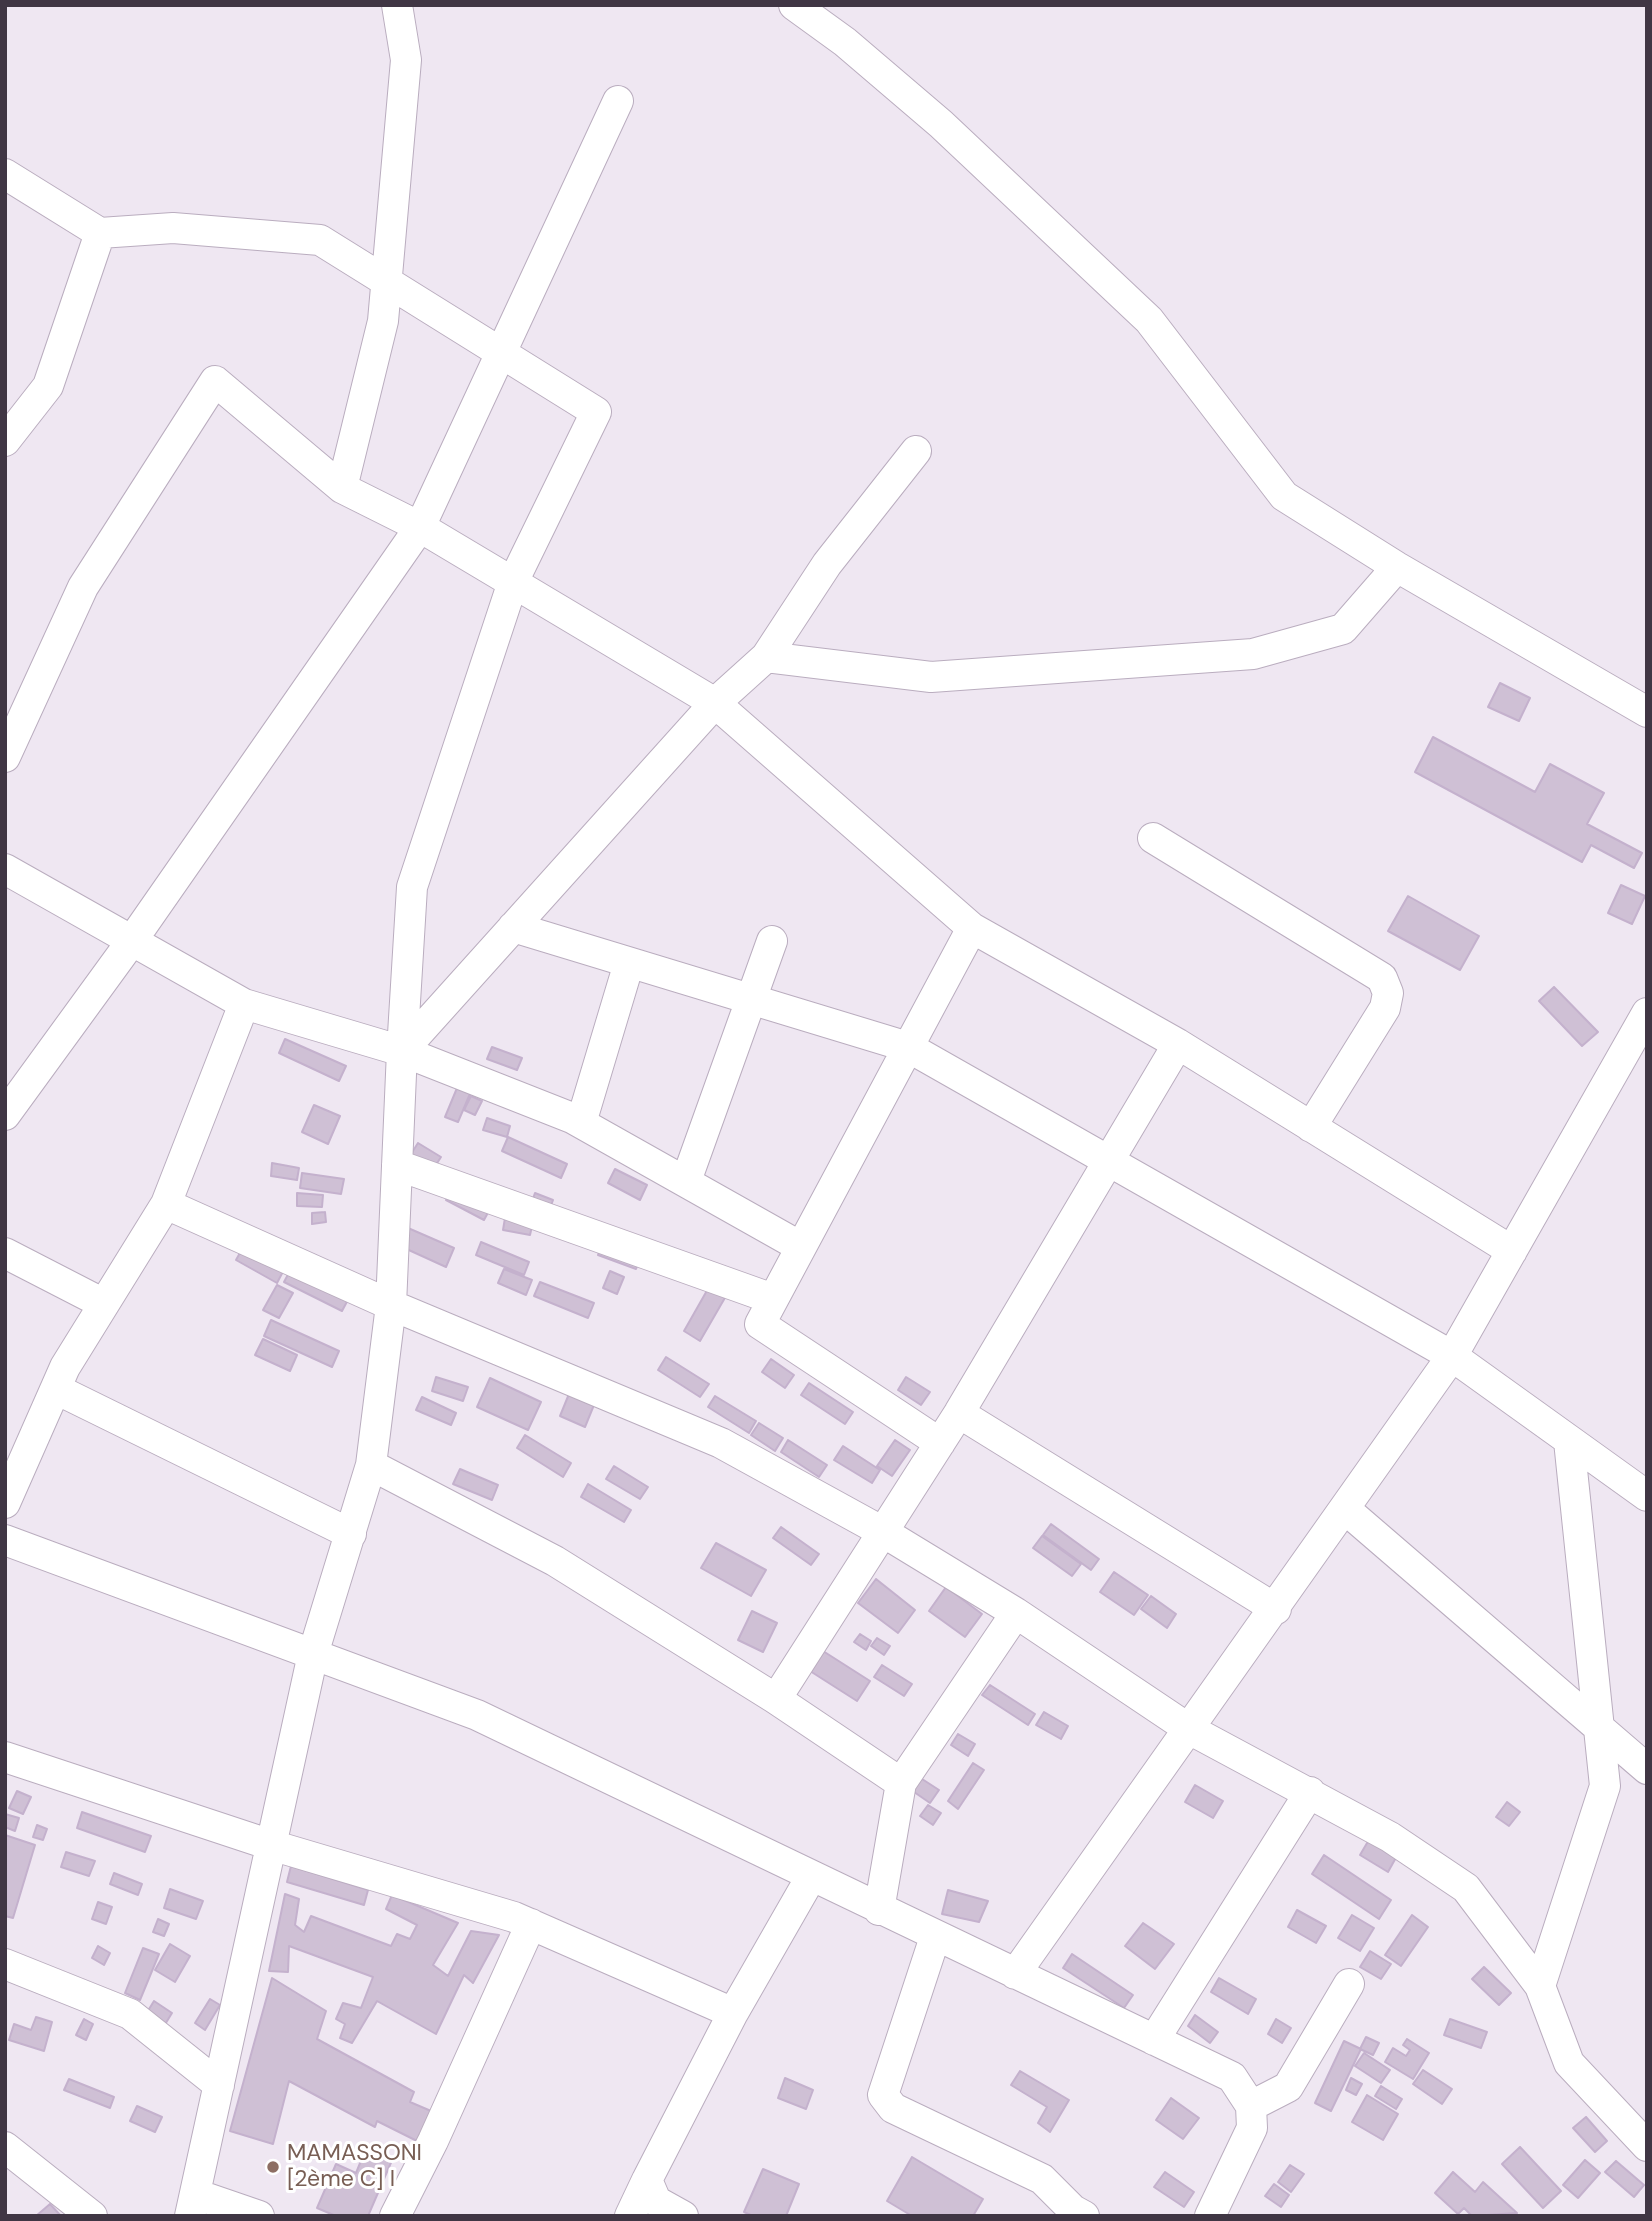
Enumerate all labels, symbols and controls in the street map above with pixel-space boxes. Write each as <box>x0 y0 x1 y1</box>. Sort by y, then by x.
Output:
place label: MAMASSONI [2ème C] I <box>287 2140 422 2194</box>
marker: MAMASSONI [2ème C] I <box>265 2159 281 2175</box>

